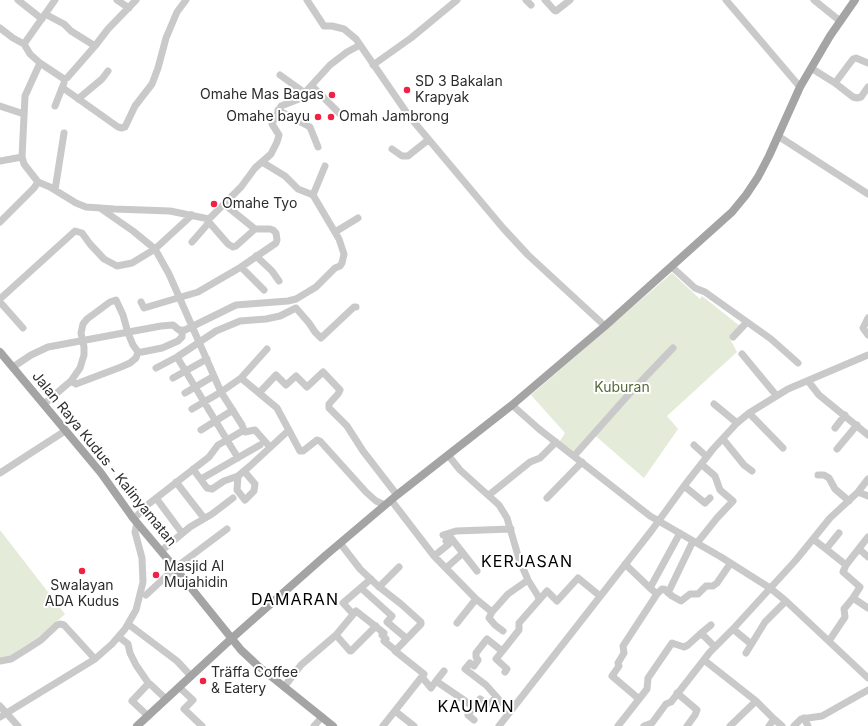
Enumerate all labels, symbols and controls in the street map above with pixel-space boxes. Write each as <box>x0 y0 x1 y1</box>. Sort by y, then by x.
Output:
place label: SD 3 Bakalan Krapyak <box>415 74 503 106</box>
marker: SD 3 Bakalan Krapyak <box>402 85 412 95</box>
place label: Omahe Mas Bagas <box>200 87 324 103</box>
marker: Omahe Mas Bagas <box>327 90 337 100</box>
place label: Omahe bayu <box>226 109 310 125</box>
place label: Omah Jambrong <box>339 109 449 125</box>
marker: Omahe bayu <box>313 112 323 122</box>
marker: Omah Jambrong <box>326 112 336 122</box>
place label: Omahe Tyo <box>222 196 297 212</box>
marker: Omahe Tyo <box>209 199 219 209</box>
street label: Jalan Raya Kudus - Kalinyamatan <box>28 368 180 550</box>
park label: Kuburan <box>594 380 650 396</box>
district label: KERJASAN <box>481 552 573 572</box>
place label: Masjid Al Mujahidin <box>164 559 228 592</box>
marker: Swalayan ADA Kudus <box>77 566 87 576</box>
marker: Masjid Al Mujahidin <box>151 570 161 580</box>
place label: Swalayan ADA Kudus <box>45 578 119 610</box>
district label: DAMARAN <box>251 590 339 610</box>
place label: Träffa Coffee & Eatery <box>211 665 298 698</box>
marker: Träffa Coffee & Eatery <box>198 676 208 686</box>
district label: KAUMAN <box>438 697 514 717</box>

